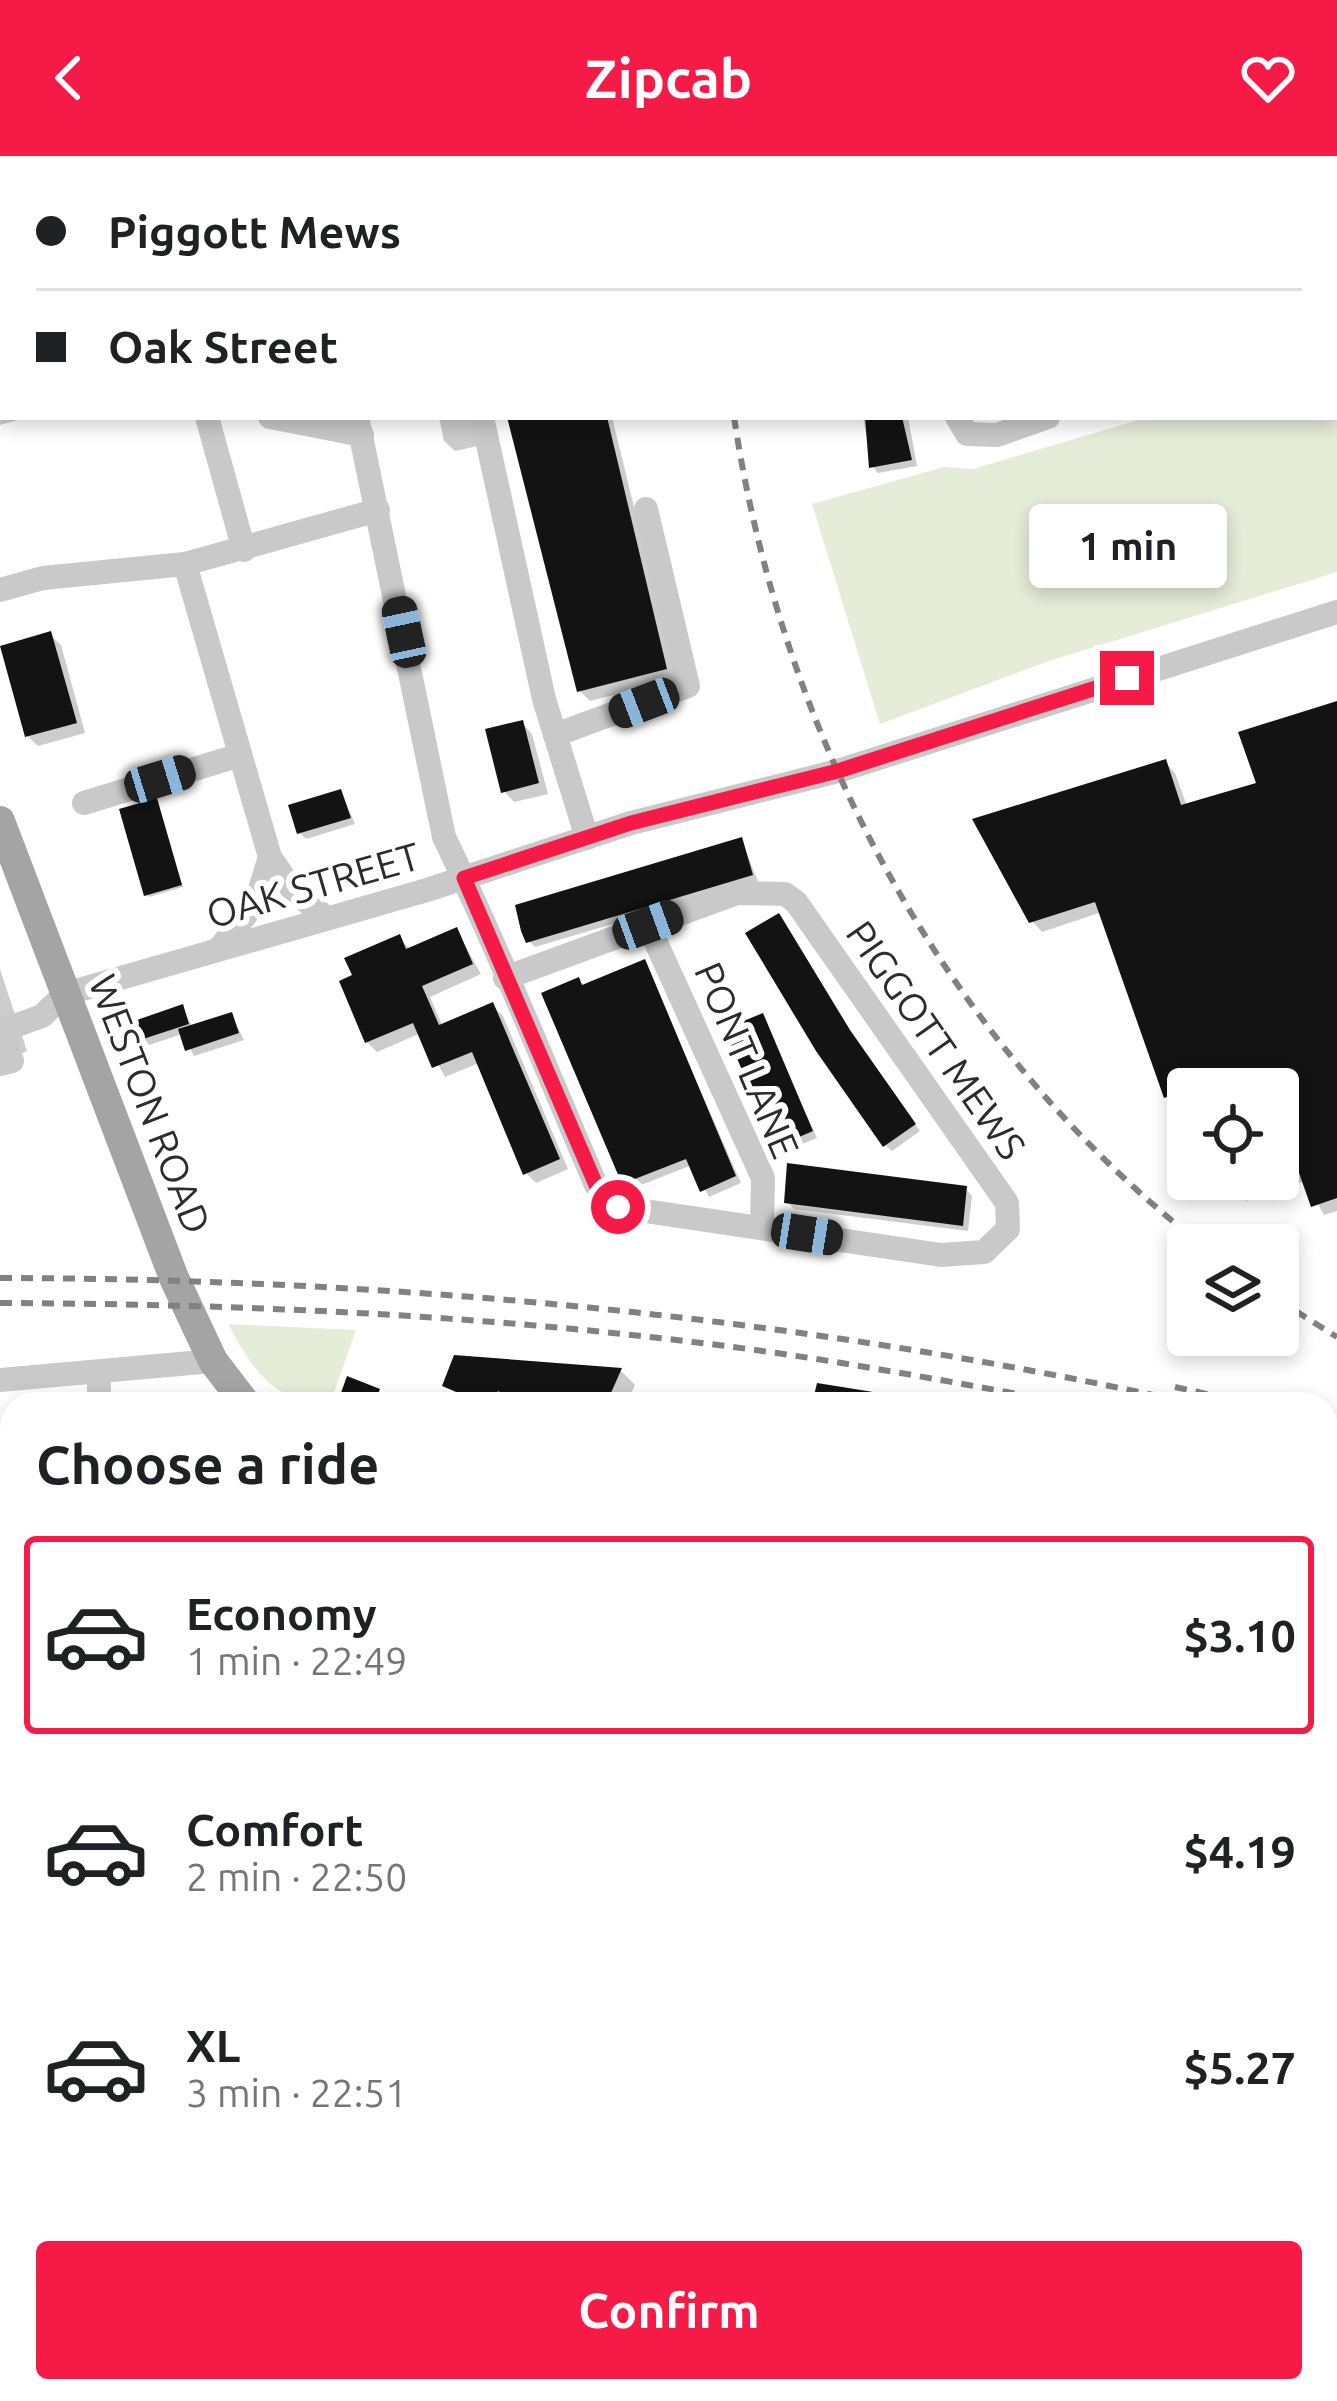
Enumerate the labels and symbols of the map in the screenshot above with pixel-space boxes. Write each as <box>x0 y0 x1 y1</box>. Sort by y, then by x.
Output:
callout: 1 min <box>1028 504 1226 588</box>
car <box>379 593 429 671</box>
route end <box>1100 651 1154 705</box>
car <box>604 673 684 733</box>
car <box>120 751 200 807</box>
street label: OAK STREET <box>201 834 424 935</box>
car <box>608 896 688 954</box>
street label: PIGGOTT MEWS <box>838 913 1034 1167</box>
street label: PONT LANE <box>687 956 808 1164</box>
street label: WESTON ROAD <box>81 969 220 1239</box>
route start <box>591 1180 645 1234</box>
car <box>769 1211 845 1257</box>

